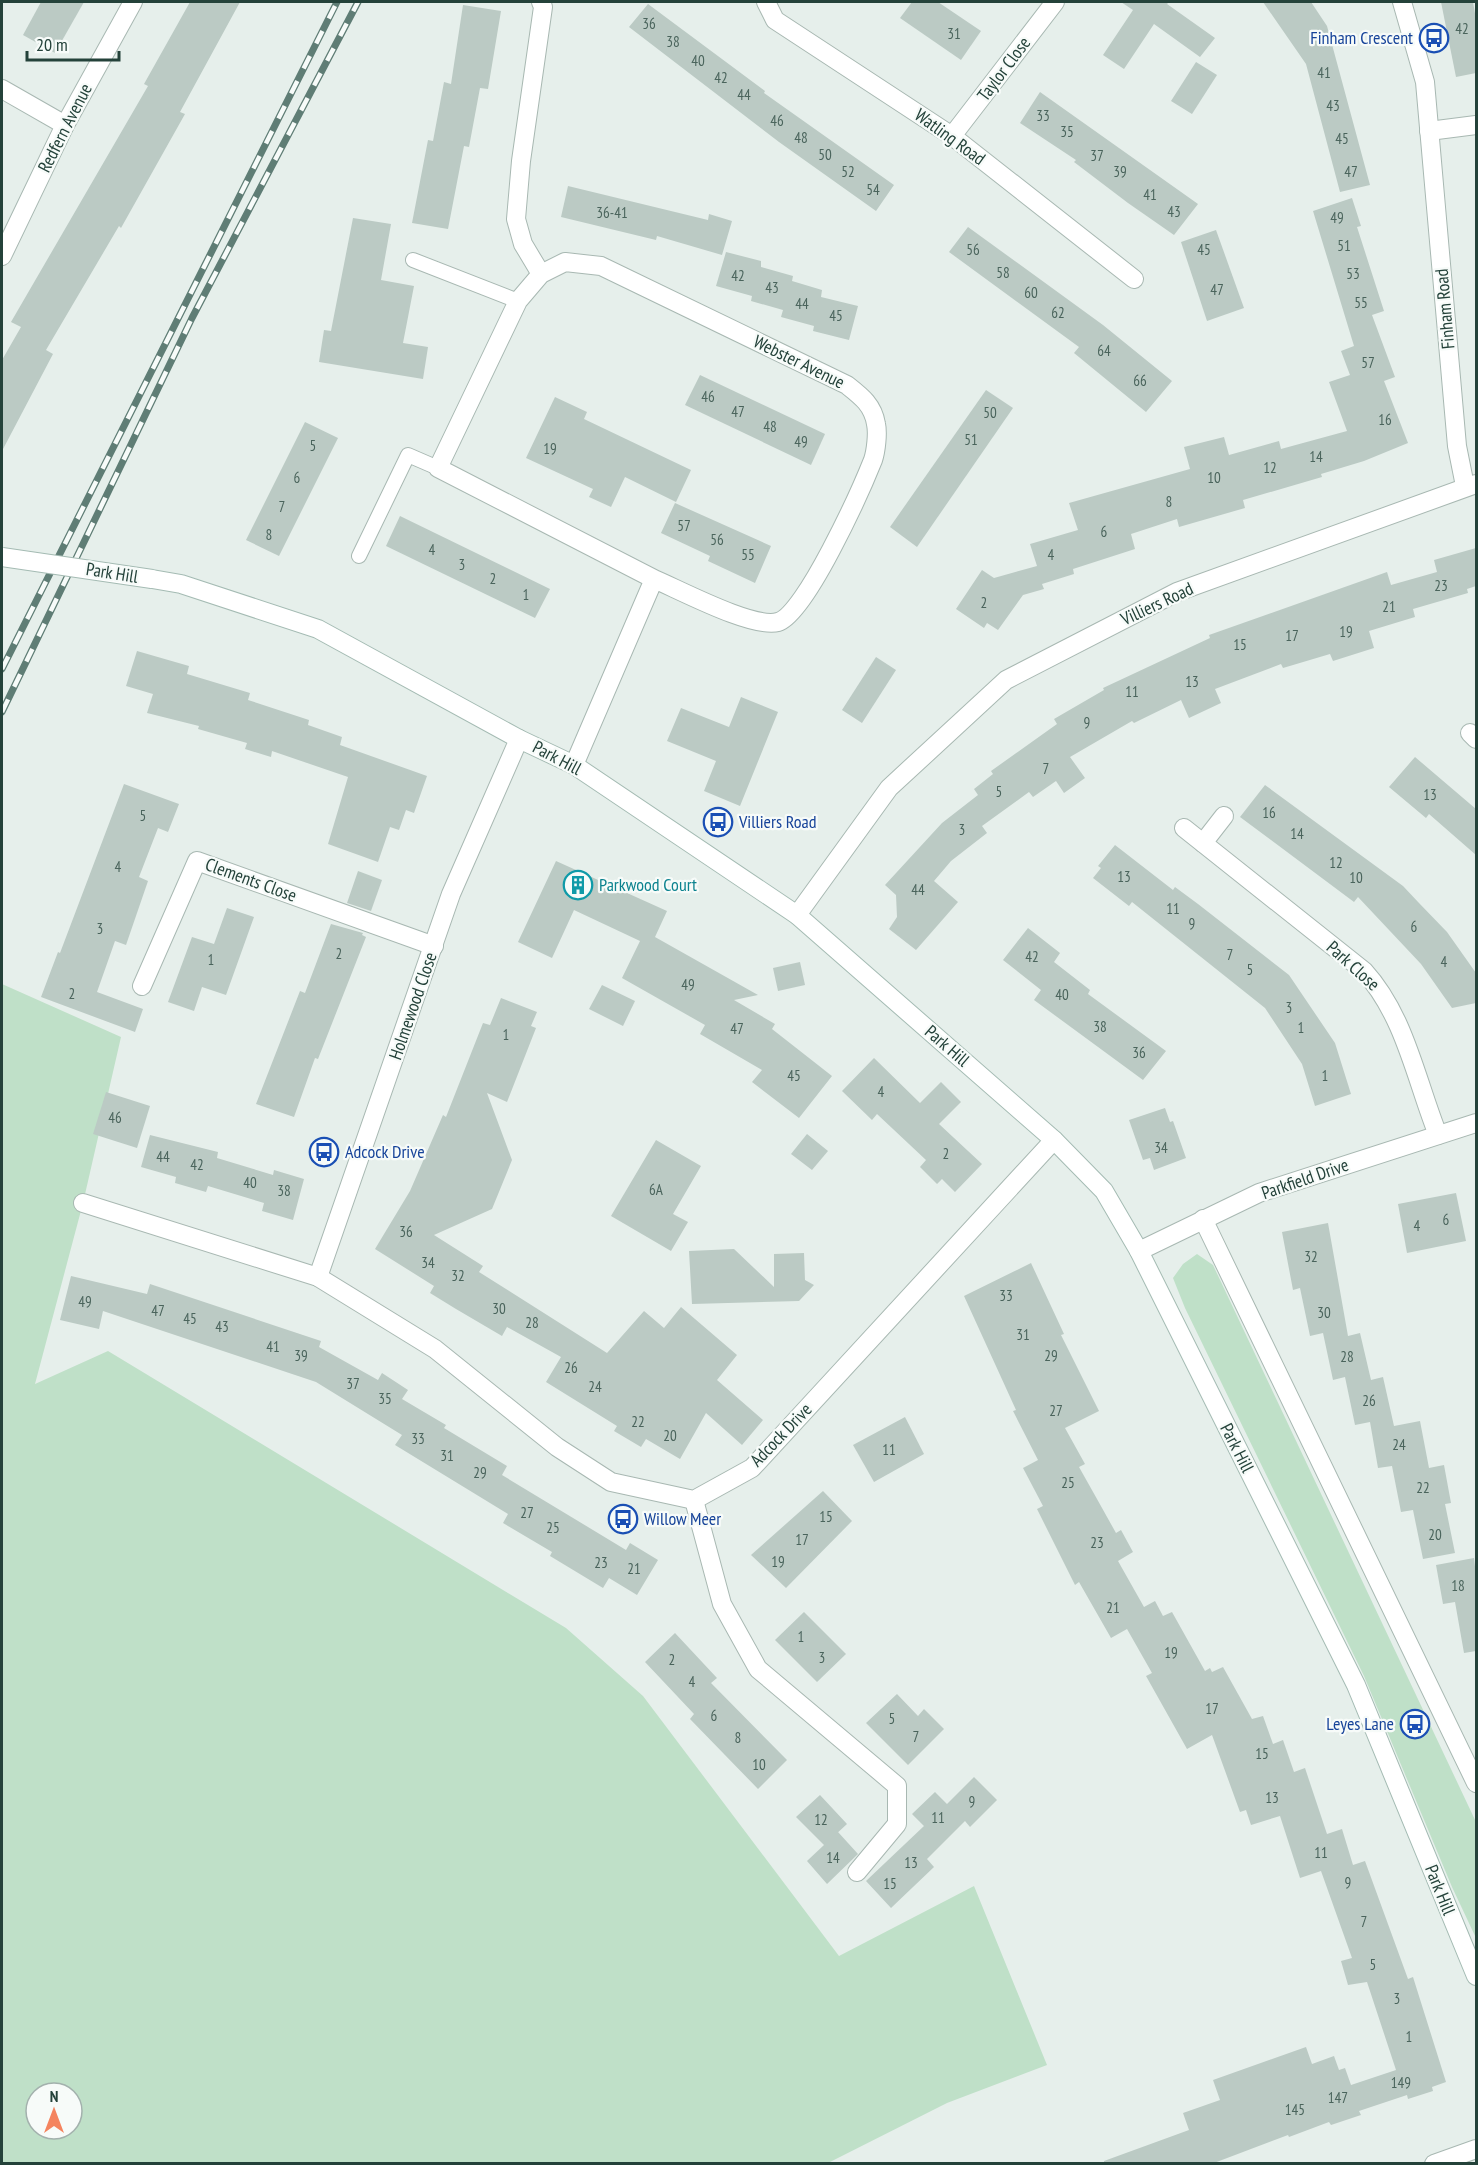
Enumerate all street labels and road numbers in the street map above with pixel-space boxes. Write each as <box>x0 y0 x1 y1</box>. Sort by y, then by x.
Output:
street label: Taylor Close <box>972 32 1035 106</box>
street label: Redfern Avenue <box>32 79 97 176</box>
street label: Watling Road <box>910 103 990 170</box>
street label: Finham Road <box>1430 268 1459 350</box>
street label: Webster Avenue <box>750 330 849 394</box>
street label: Park Hill <box>85 557 140 588</box>
street label: Villiers Road <box>1116 577 1197 631</box>
street label: Park Hill <box>529 735 586 780</box>
street label: Clements Close <box>202 852 300 907</box>
street label: Park Close <box>1322 936 1385 996</box>
street label: Holmewood Close <box>383 949 442 1063</box>
street label: Park Hill <box>920 1020 975 1072</box>
street label: Parkfield Drive <box>1258 1153 1351 1204</box>
street label: Adcock Drive <box>745 1398 817 1471</box>
street label: Park Hill <box>1215 1419 1260 1477</box>
street label: Park Hill <box>1420 1861 1461 1919</box>

